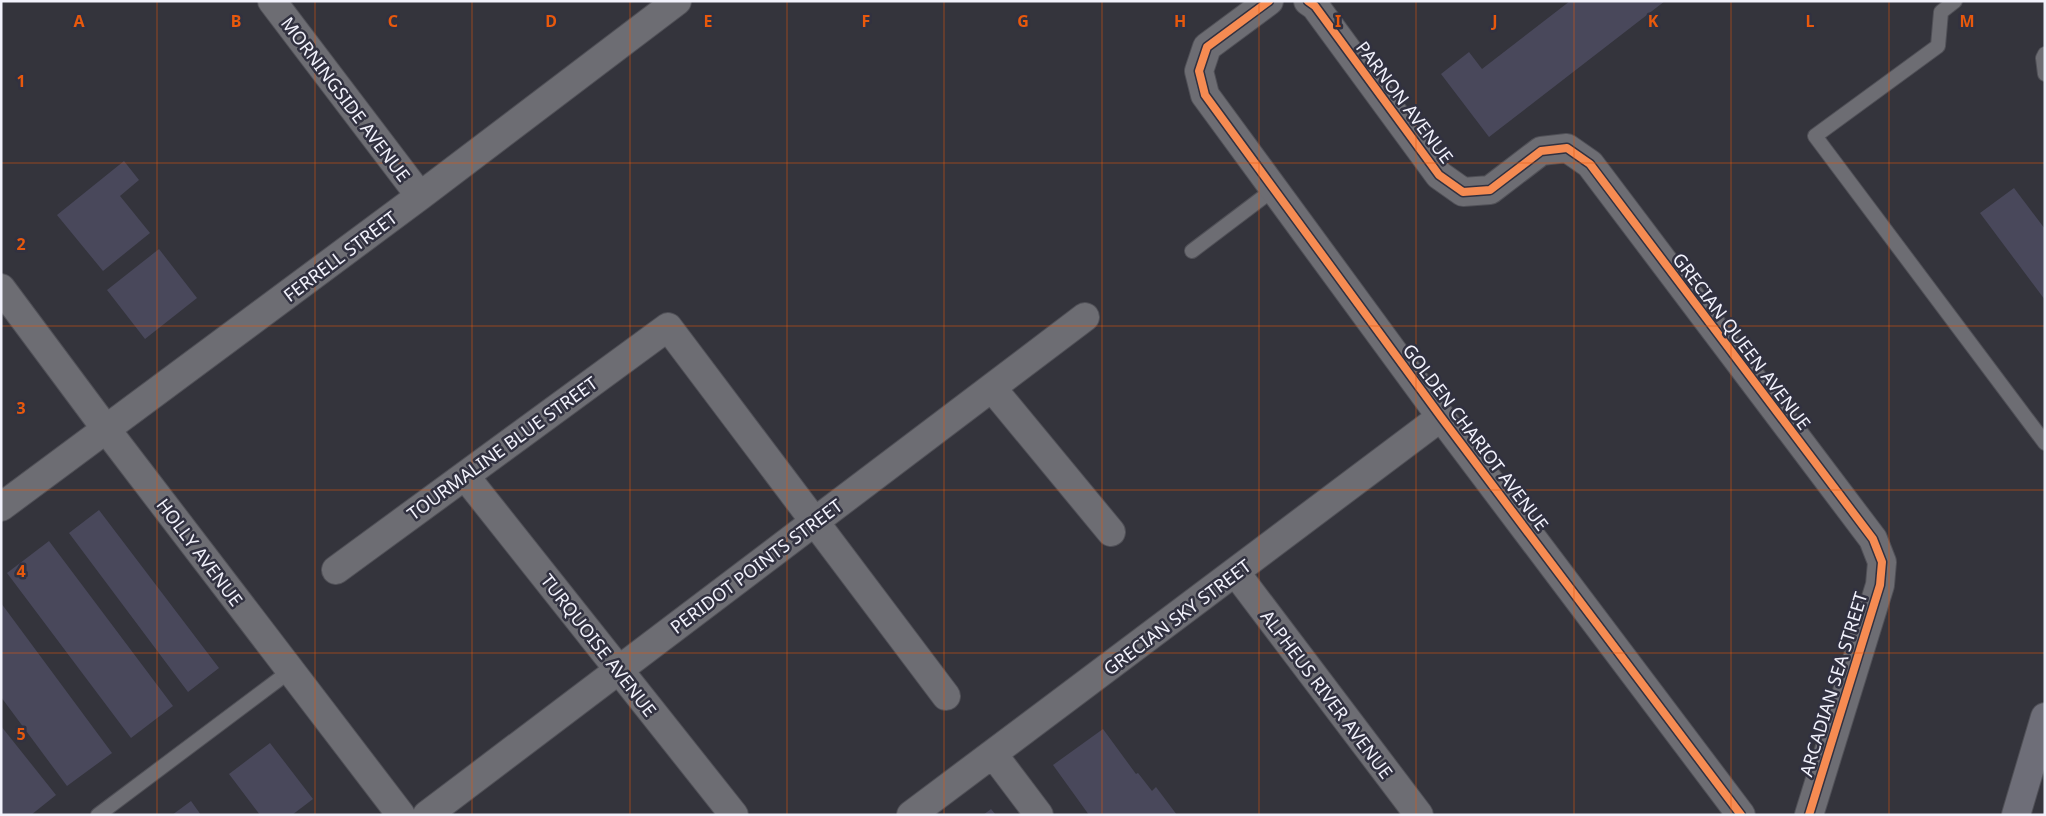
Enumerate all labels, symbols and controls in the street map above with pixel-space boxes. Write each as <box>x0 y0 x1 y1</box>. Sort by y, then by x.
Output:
text: A <box>73 10 85 32</box>
text: B <box>231 10 241 32</box>
text: C <box>388 10 398 32</box>
text: D <box>545 10 557 32</box>
text: E <box>704 10 713 32</box>
text: F <box>862 10 870 32</box>
text: G <box>1017 10 1029 32</box>
text: H <box>1174 10 1186 32</box>
text: I <box>1335 10 1341 32</box>
text: J <box>1490 10 1498 32</box>
text: K <box>1648 10 1659 32</box>
text: L <box>1806 10 1815 32</box>
text: M <box>1959 10 1975 32</box>
street label: MORNINGSIDE AVENUE <box>276 12 416 186</box>
street label: PARNON AVENUE <box>1351 36 1459 168</box>
text: 1 <box>16 70 26 92</box>
street label: FERRELL STREET <box>278 205 402 307</box>
text: 2 <box>16 233 26 255</box>
street label: GRECIAN QUEEN AVENUE <box>1668 248 1816 434</box>
street label: GOLDEN CHARIOT AVENUE <box>1398 339 1554 535</box>
street label: TOURMALINE BLUE STREET <box>402 371 602 525</box>
text: 3 <box>16 397 26 419</box>
street label: HOLLY AVENUE <box>152 493 248 611</box>
street label: PERIDOT POINTS STREET <box>665 493 847 639</box>
street label: GRECIAN SKY STREET <box>1098 554 1256 680</box>
text: 4 <box>16 560 26 582</box>
street label: TURQUOISE AVENUE <box>536 569 662 721</box>
street label: ARCADIAN SEA STREET <box>1793 589 1873 779</box>
street label: ALPHEUS RIVER AVENUE <box>1256 605 1398 783</box>
text: 5 <box>16 723 26 745</box>

